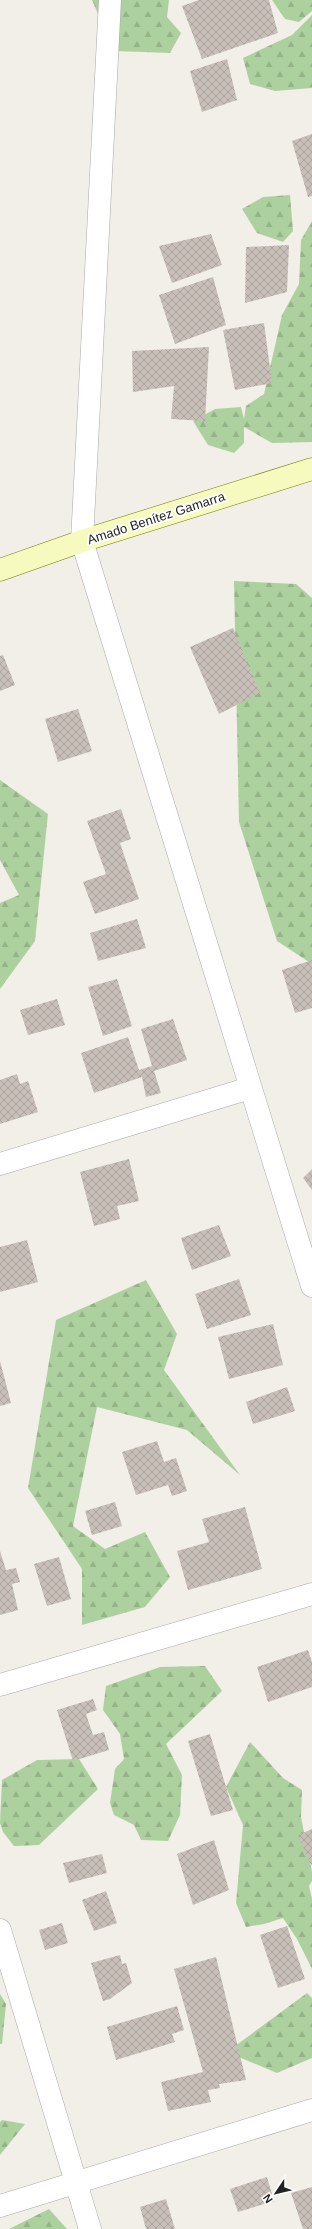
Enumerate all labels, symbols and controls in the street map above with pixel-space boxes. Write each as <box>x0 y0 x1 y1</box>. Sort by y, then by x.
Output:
street label: Amado Benítez Gamarra <box>85 488 227 547</box>
north arrow <box>256 2173 296 2213</box>
text: N <box>261 2192 275 2205</box>

